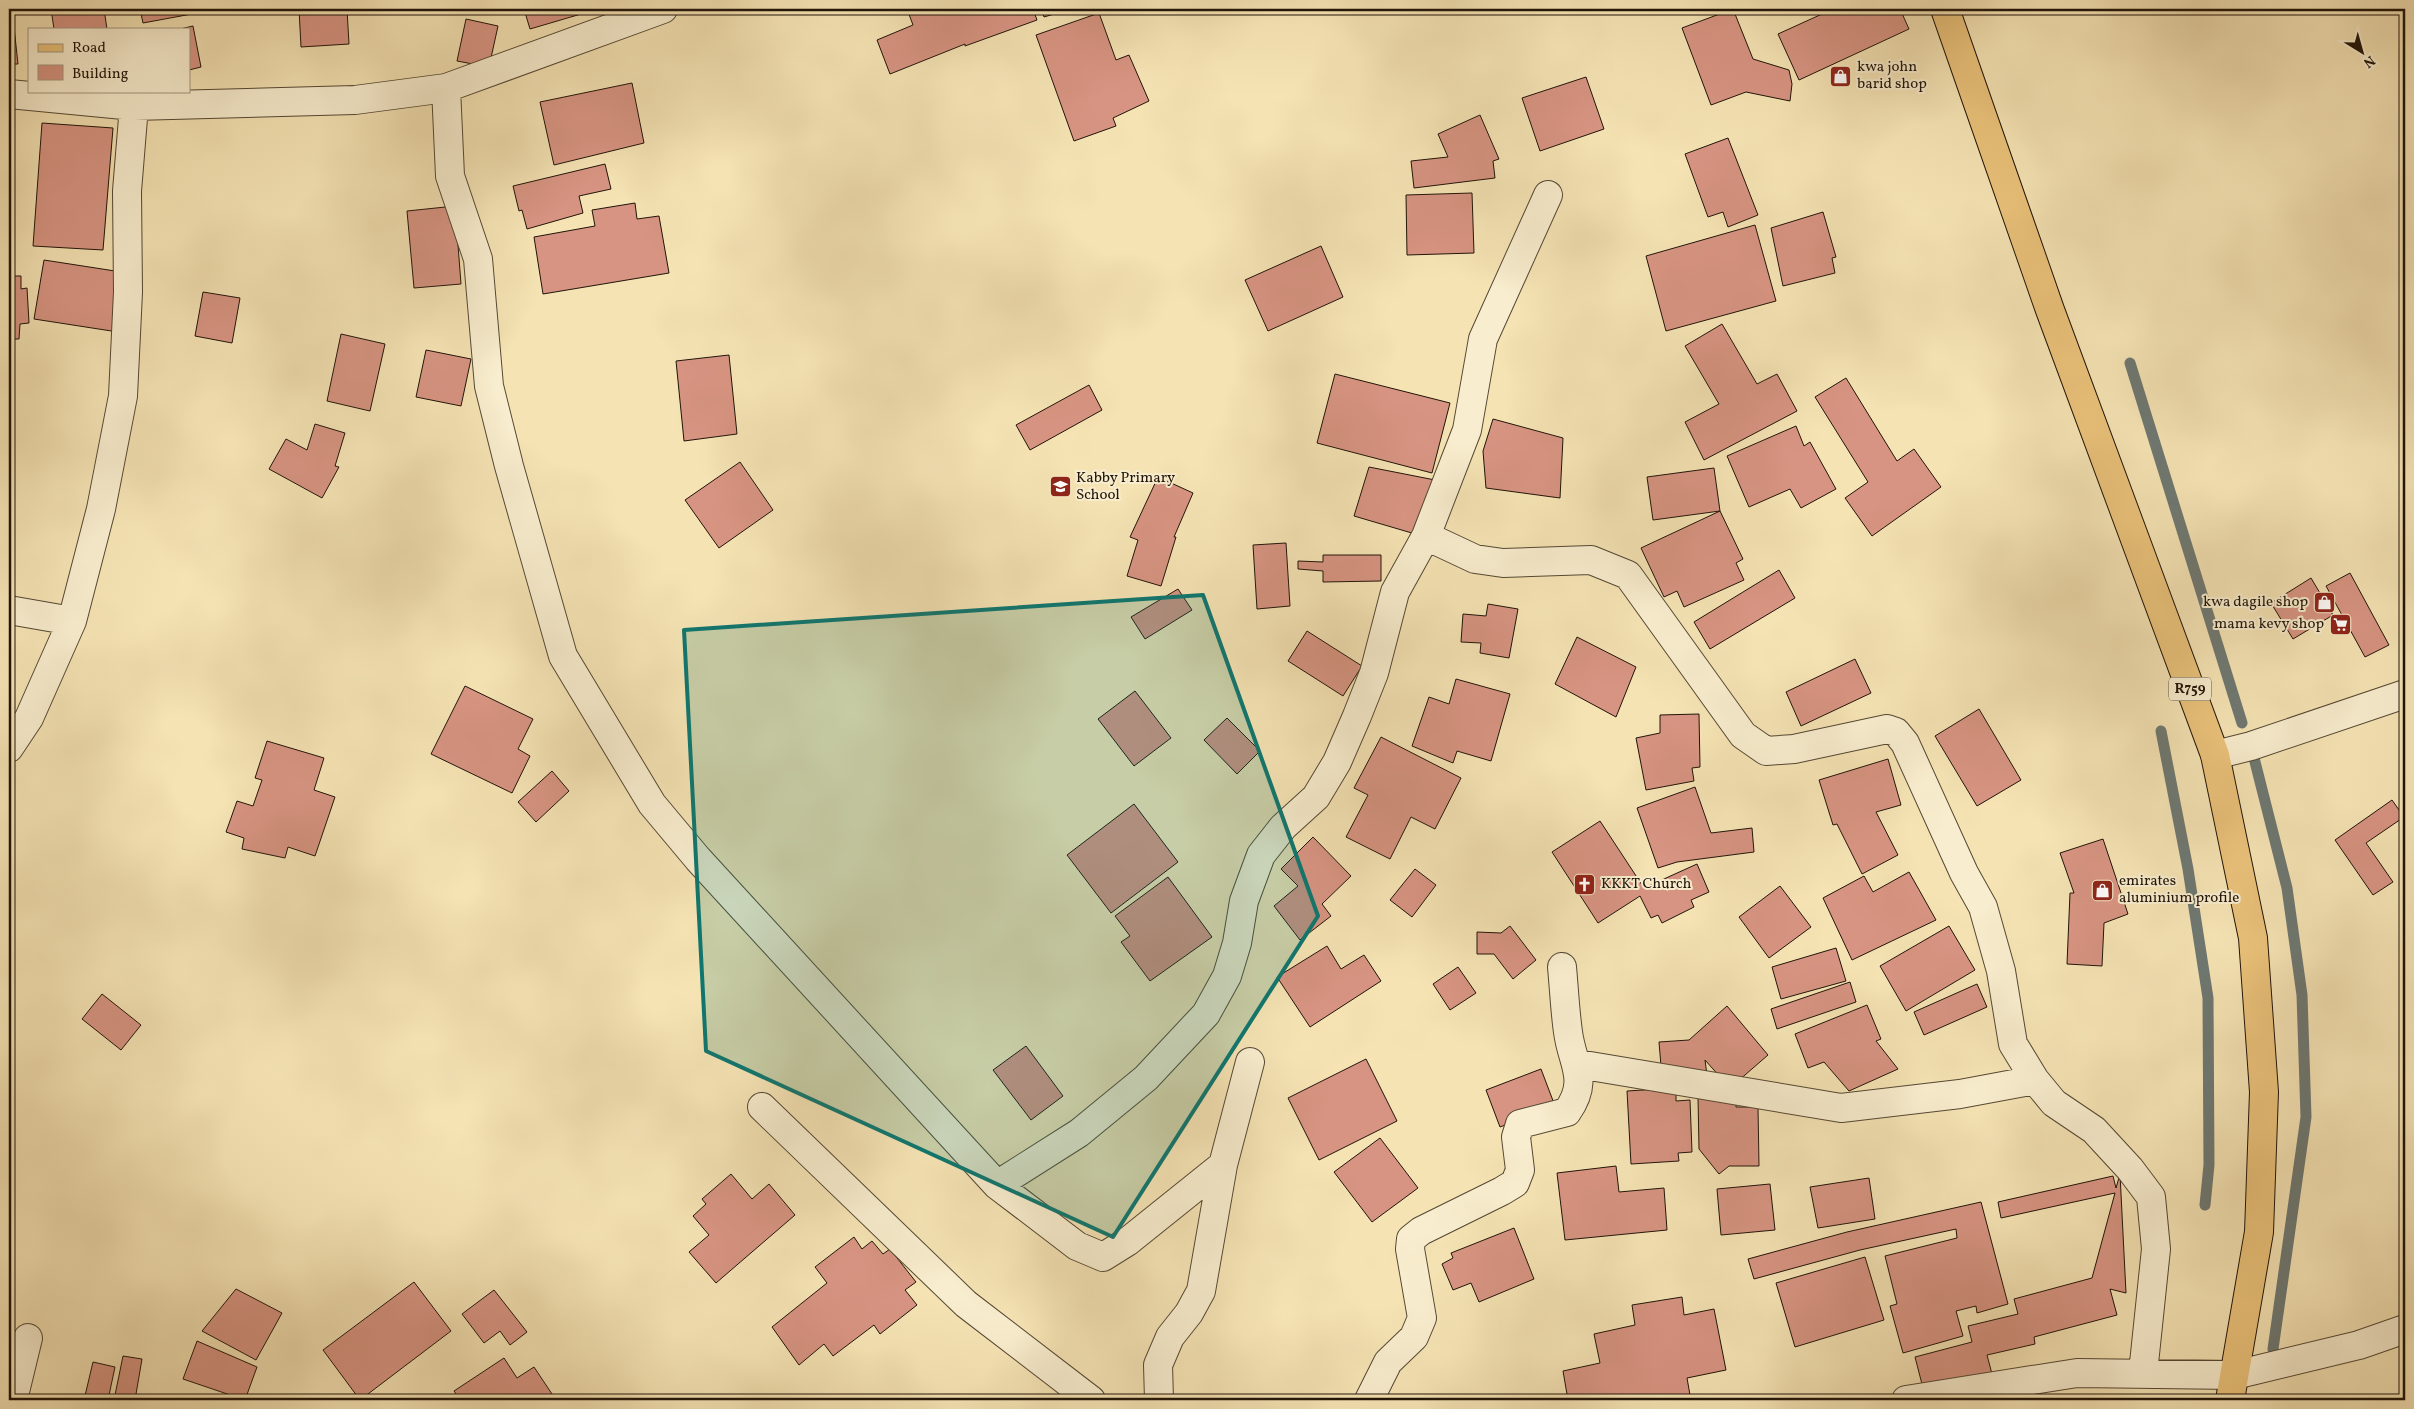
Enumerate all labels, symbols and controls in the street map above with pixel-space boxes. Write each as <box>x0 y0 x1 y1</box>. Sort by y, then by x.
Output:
legend <box>28 28 190 92</box>
north arrow <box>2336 28 2386 78</box>
text: Road <box>72 38 106 59</box>
text: N <box>2359 51 2379 72</box>
place label: kwa john barid shop <box>1857 57 1927 95</box>
text: Building <box>72 64 129 85</box>
shop icon: kwa john barid shop <box>1829 64 1853 88</box>
place label: Kabby Primary School <box>1076 468 1175 506</box>
school or university icon: Kabby Primary School <box>1048 475 1072 499</box>
shop icon: kwa dagile shop <box>2312 590 2336 614</box>
place label: kwa dagile shop <box>2203 592 2308 613</box>
supermarket icon: mama kevy shop <box>2328 612 2352 636</box>
place label: mama kevy shop <box>2214 614 2324 635</box>
road number: R759 <box>2169 678 2211 701</box>
place label: emirates aluminium profile <box>2119 871 2239 909</box>
church icon: KKKT Church <box>1573 872 1597 896</box>
place label: KKKT Church <box>1601 874 1691 895</box>
shop icon: emirates aluminium profile <box>2091 878 2115 902</box>

